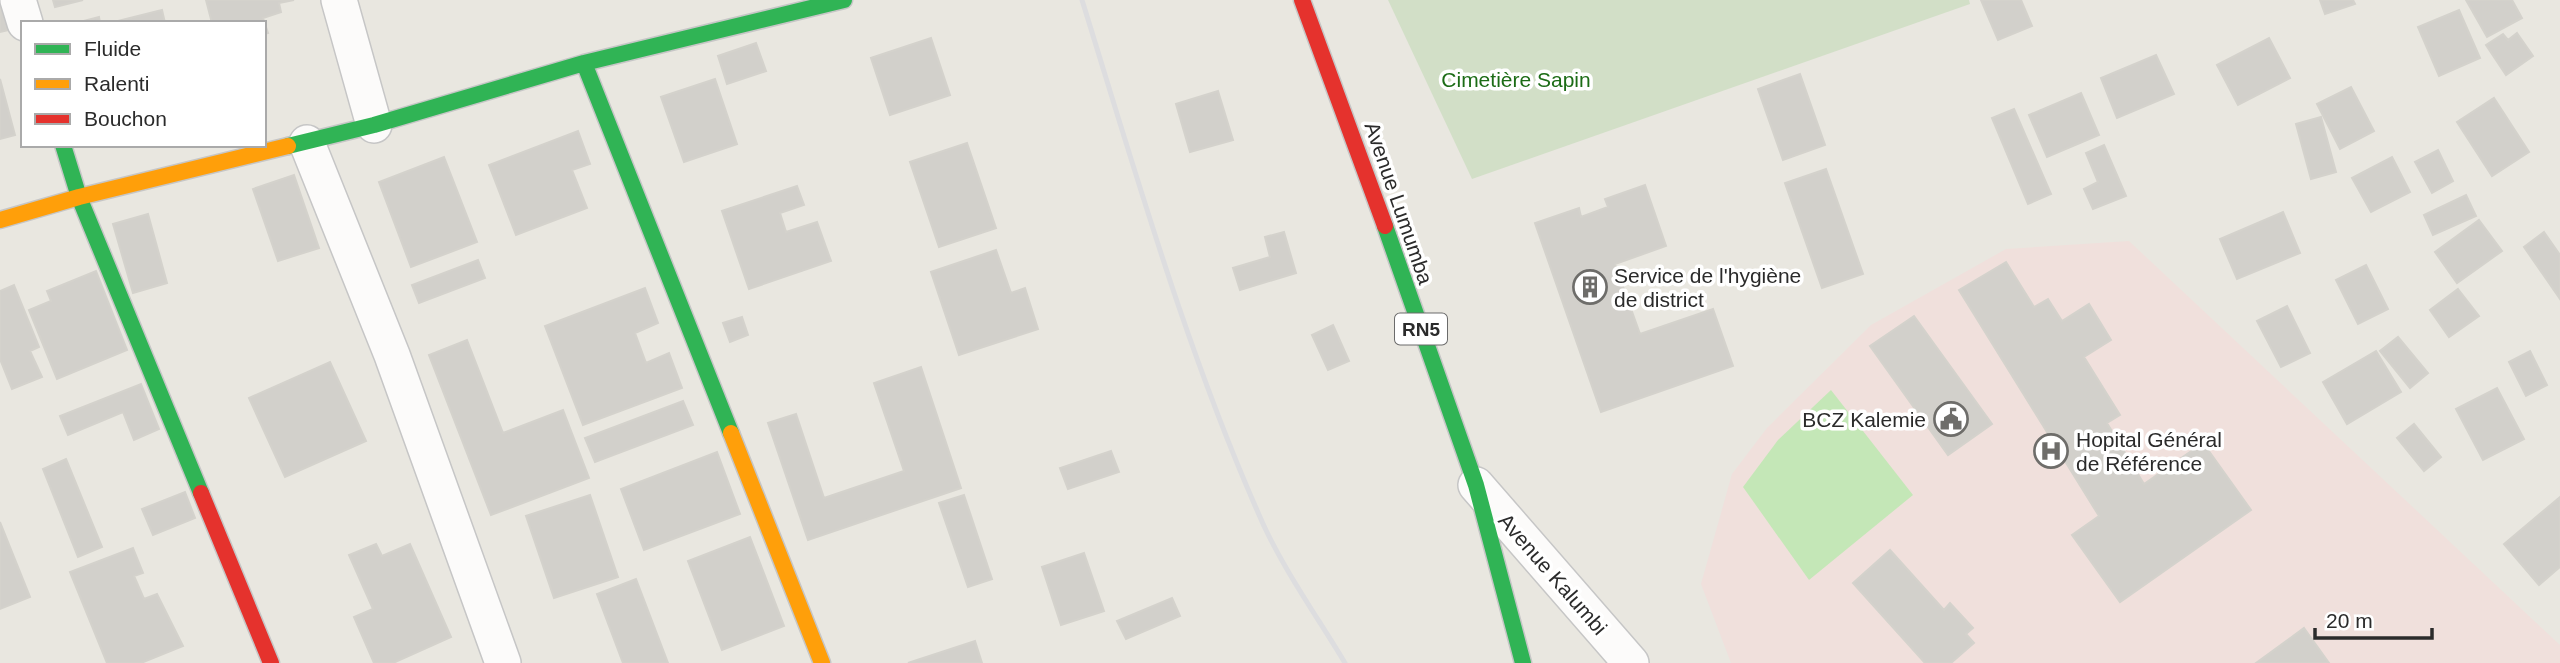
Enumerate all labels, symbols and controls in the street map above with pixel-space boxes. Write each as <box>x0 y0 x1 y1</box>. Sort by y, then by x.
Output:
legend <box>21 21 266 147</box>
text: Fluide <box>84 37 141 60</box>
park label: Cimetière Sapin <box>1441 68 1591 91</box>
text: Ralenti <box>84 72 149 95</box>
text: Bouchon <box>84 107 167 130</box>
street label: Avenue Lumumba <box>1360 119 1438 287</box>
place label: Service de l'hygiène de district <box>1614 264 1801 311</box>
building icon: Service de l'hygiène de district <box>1571 268 1609 306</box>
road number: RN5 <box>1395 314 1447 344</box>
public building icon: BCZ Kalemie <box>1932 400 1970 438</box>
place label: BCZ Kalemie <box>1802 408 1926 431</box>
place label: Hopital Général de Référence <box>2076 428 2222 475</box>
hospital icon: Hopital Général de Référence <box>2032 432 2070 470</box>
street label: Avenue Kalumbi <box>1494 509 1612 639</box>
scale bar <box>2315 596 2432 640</box>
text: 20 m <box>2326 609 2373 632</box>

